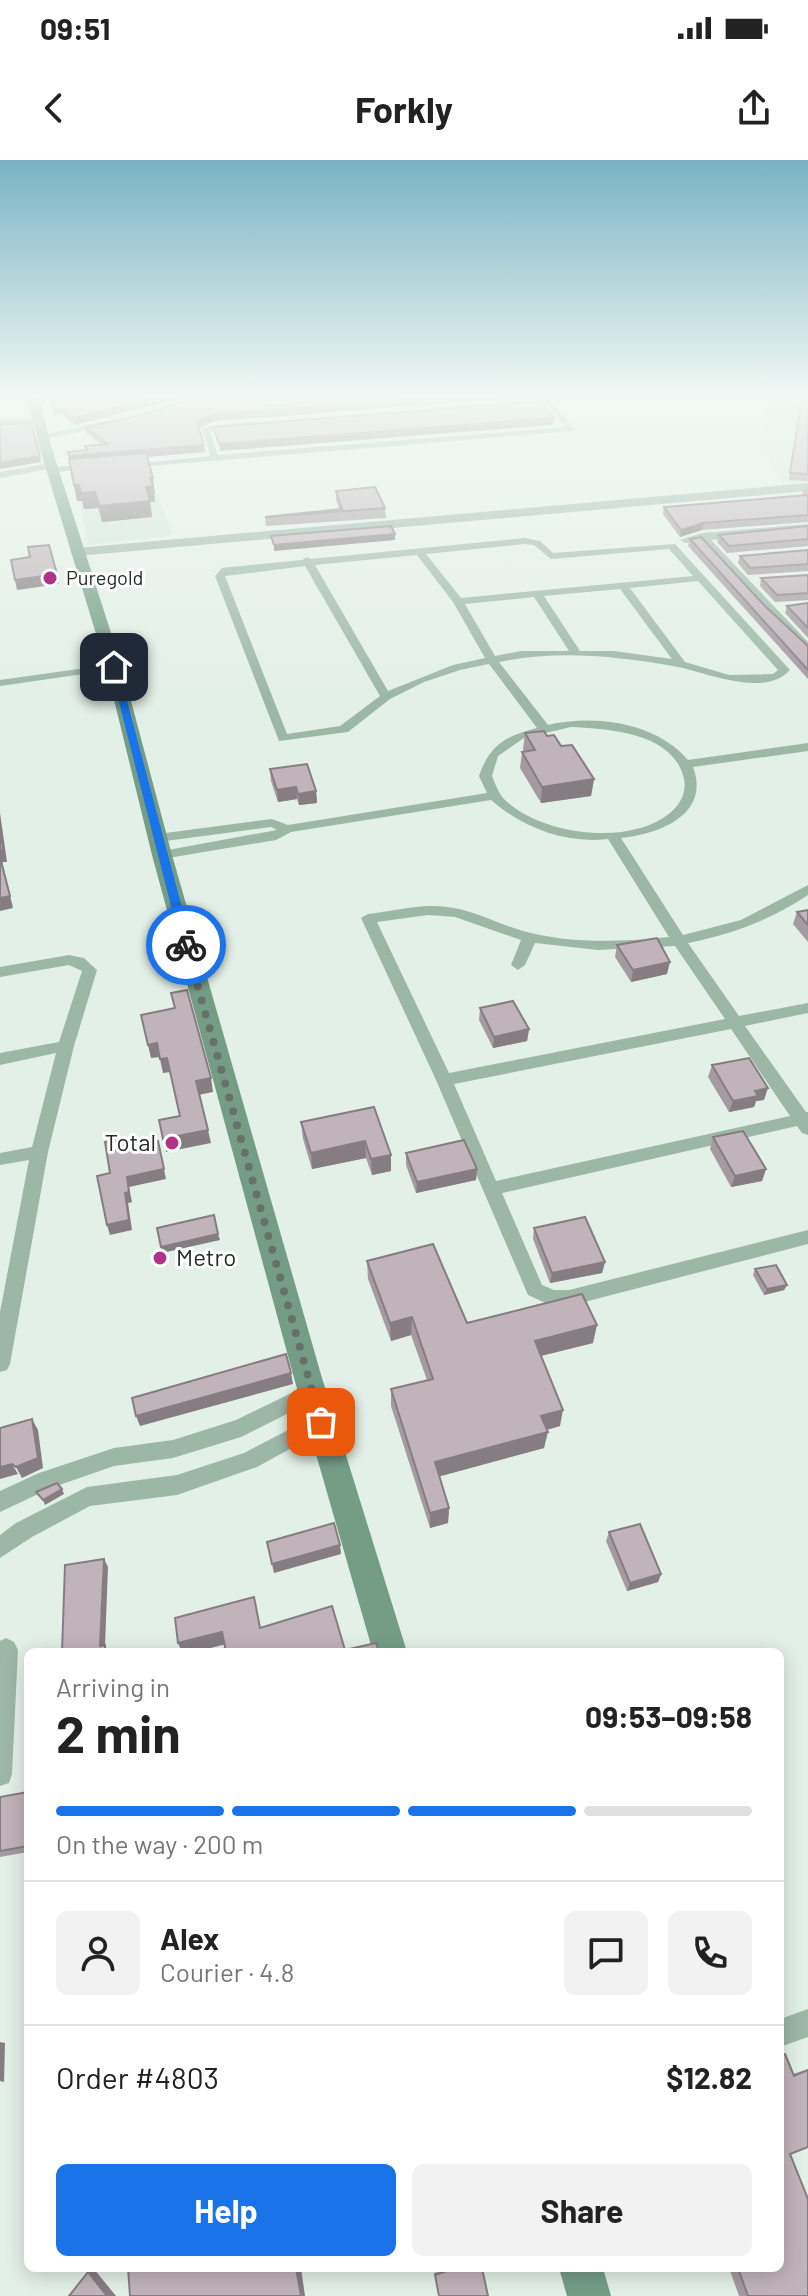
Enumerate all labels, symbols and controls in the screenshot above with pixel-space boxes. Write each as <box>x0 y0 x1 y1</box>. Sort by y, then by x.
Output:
text: 09:51 <box>40 10 110 46</box>
icon: back <box>32 86 76 130</box>
icon: share <box>732 86 776 130</box>
text: Forkly <box>355 87 453 130</box>
place label: Puregold <box>66 565 144 589</box>
marker: Puregold <box>41 569 59 587</box>
pin <box>80 633 148 701</box>
icon: home <box>92 645 136 689</box>
courier <box>146 905 226 985</box>
icon: bike <box>164 923 208 967</box>
place label: Total <box>105 1127 156 1156</box>
marker: Total <box>163 1134 181 1152</box>
place label: Metro <box>176 1242 236 1271</box>
marker: Metro <box>151 1249 169 1267</box>
pin <box>287 1388 355 1456</box>
icon: bag <box>299 1400 343 1444</box>
text: Arriving in <box>56 1671 170 1702</box>
text: 09:53–09:58 <box>585 1698 752 1734</box>
text: 2 min <box>56 1701 181 1763</box>
text: On the way · 200 m <box>56 1828 263 1859</box>
button: person <box>56 1911 140 1995</box>
button: chat <box>564 1911 648 1995</box>
button: phone <box>668 1911 752 1995</box>
text: Alex <box>160 1920 219 1956</box>
text: Courier · 4.8 <box>160 1956 294 1987</box>
text: Order #4803 <box>56 2059 219 2095</box>
text: $12.82 <box>666 2059 752 2095</box>
button: Help <box>56 2164 396 2256</box>
button: Share <box>412 2164 752 2256</box>

